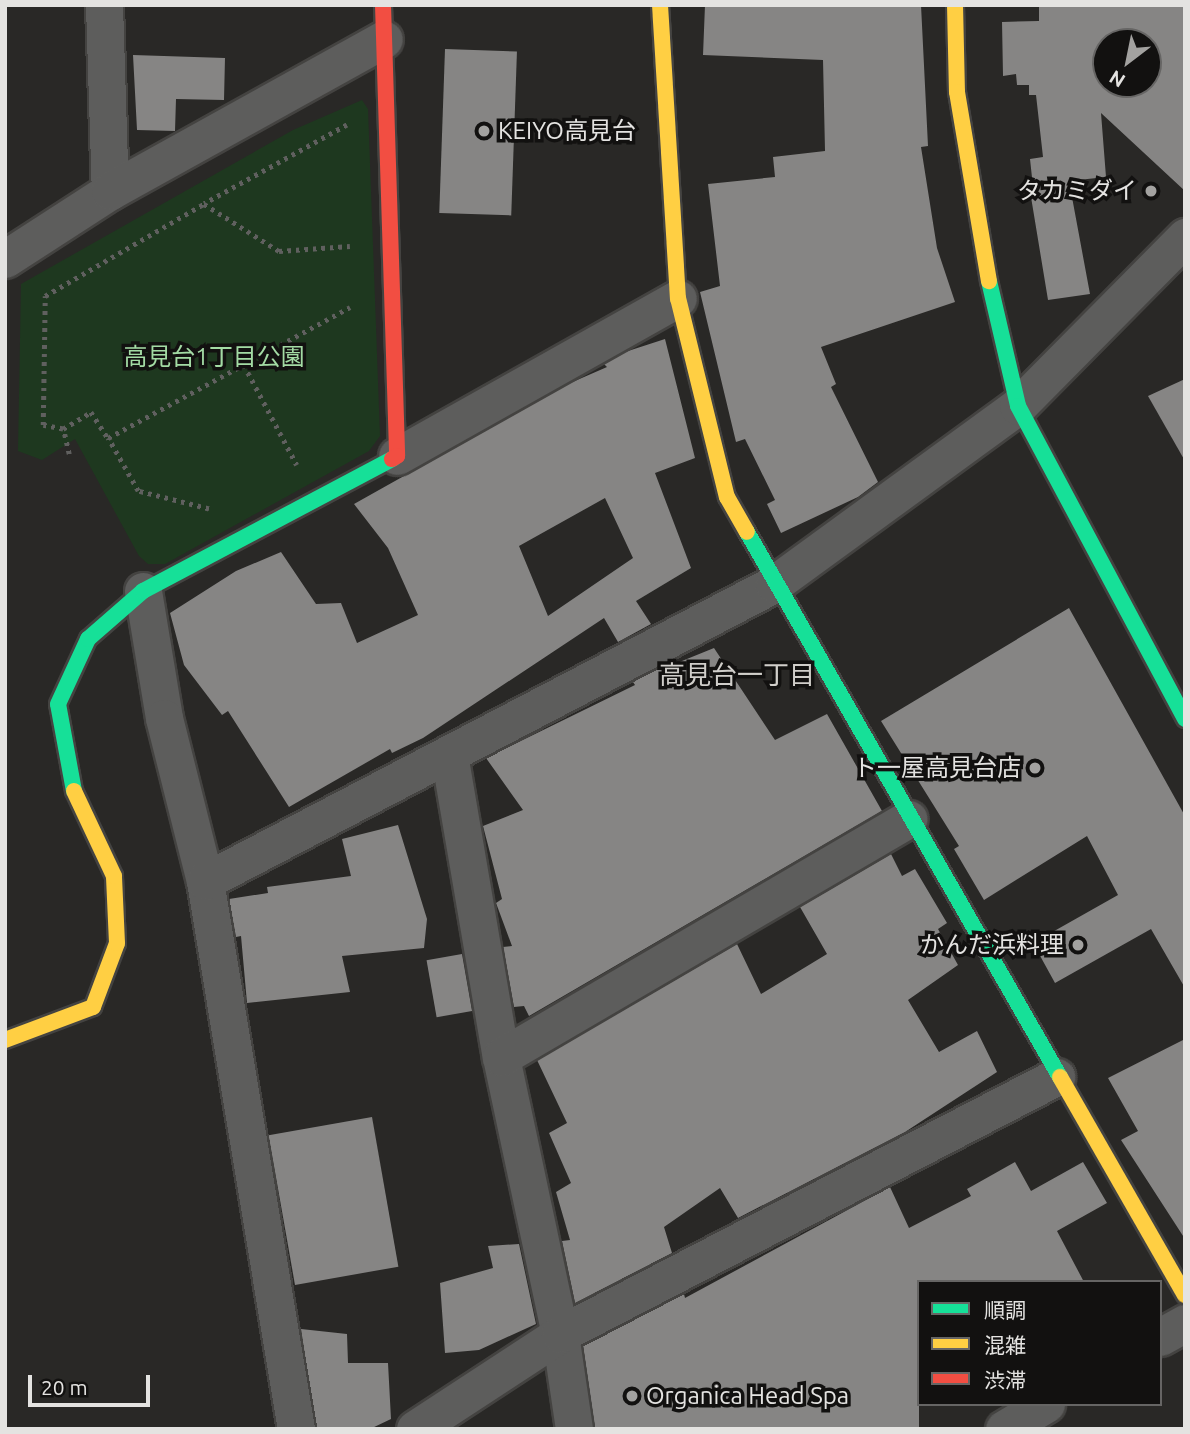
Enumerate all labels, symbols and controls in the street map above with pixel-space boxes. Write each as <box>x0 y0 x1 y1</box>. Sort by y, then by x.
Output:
north arrow <box>1092 28 1162 98</box>
text: N <box>1105 66 1129 92</box>
place label: KEIYO高見台 <box>498 117 636 145</box>
marker: KEIYO高見台 <box>476 123 492 139</box>
place label: タカミダイ <box>1017 177 1137 205</box>
marker: タカミダイ <box>1143 183 1159 199</box>
park label: 高見台1丁目公園 <box>123 343 305 371</box>
district label: 高見台一丁目 <box>659 659 815 691</box>
place label: ト一屋高見台店 <box>853 754 1021 782</box>
marker: ト一屋高見台店 <box>1027 760 1043 776</box>
place label: かんだ浜料理 <box>920 931 1064 959</box>
marker: かんだ浜料理 <box>1070 937 1086 953</box>
legend <box>917 1280 1162 1406</box>
text: 順調 <box>984 1298 1026 1322</box>
text: 混雑 <box>984 1333 1026 1357</box>
scale bar <box>32 1360 154 1404</box>
text: 渋滞 <box>984 1368 1026 1392</box>
text: 20 m <box>41 1375 88 1399</box>
place label: Organica Head Spa <box>646 1382 849 1410</box>
marker: Organica Head Spa <box>624 1388 640 1404</box>

